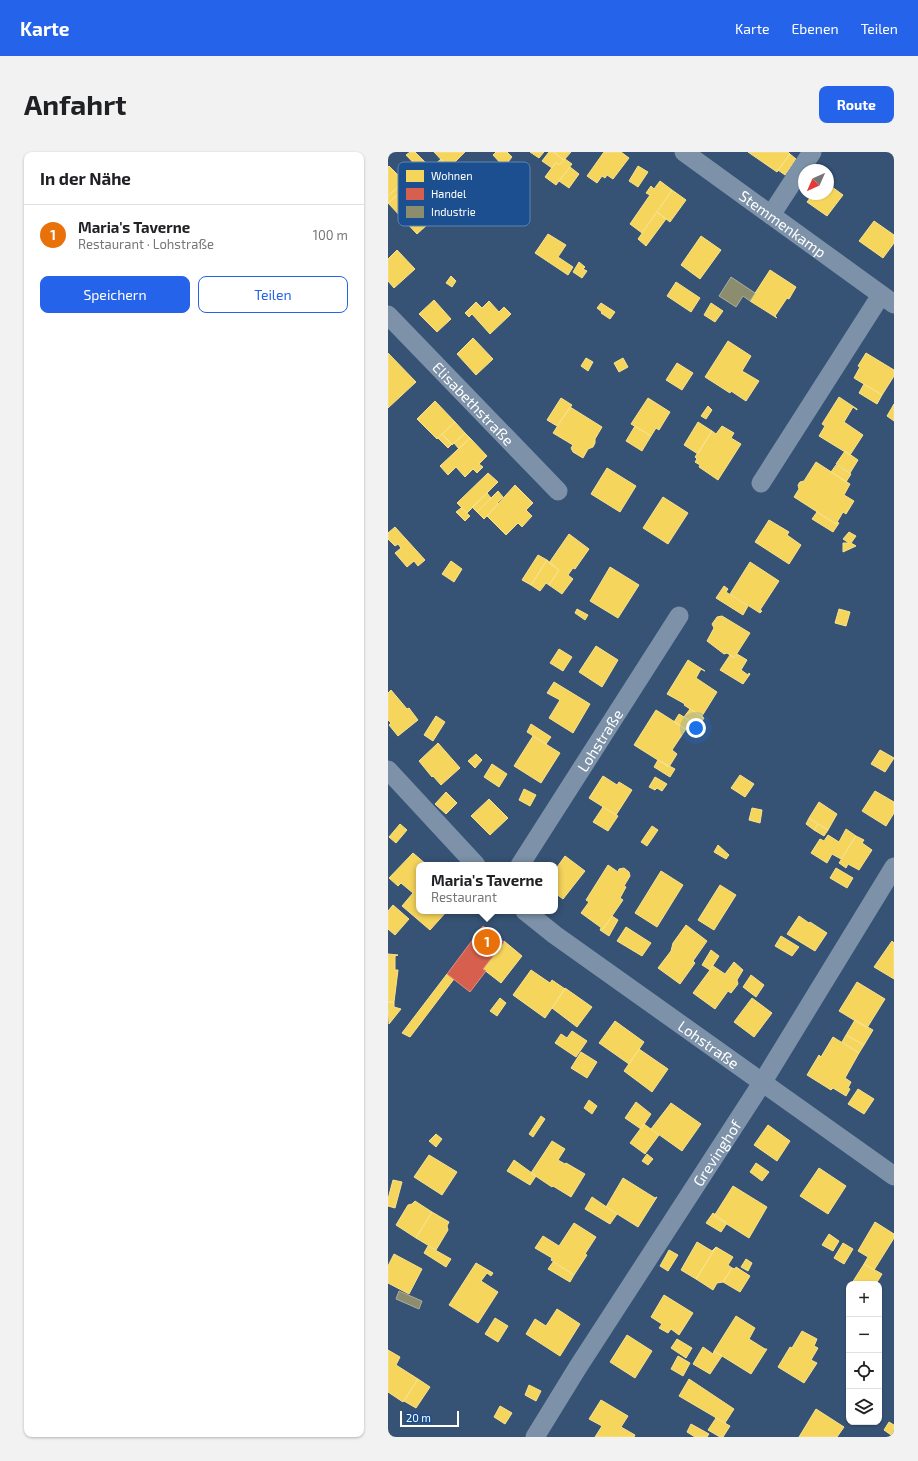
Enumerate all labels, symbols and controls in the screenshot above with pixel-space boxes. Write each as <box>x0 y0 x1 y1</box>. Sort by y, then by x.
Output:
text: Karte <box>20 17 70 40</box>
text: Karte <box>735 20 770 37</box>
text: Ebenen <box>792 20 839 37</box>
text: Teilen <box>861 20 898 37</box>
button: Route <box>819 86 894 123</box>
text: Anfahrt <box>24 87 127 121</box>
legend <box>398 162 530 226</box>
north arrow <box>798 164 834 200</box>
text: In der Nähe <box>40 168 131 188</box>
text: Wohnen <box>431 169 473 182</box>
street label: Stemmenkamp <box>736 186 830 261</box>
text: Handel <box>431 187 467 200</box>
text: Industrie <box>431 205 476 218</box>
text: Maria's Taverne <box>78 218 190 236</box>
text: 1 <box>50 227 56 243</box>
text: 100 m <box>313 227 348 243</box>
text: Restaurant · Lohstraße <box>78 236 214 252</box>
button: Speichern <box>40 276 190 313</box>
button: Teilen <box>198 276 348 313</box>
street label: Elisabethstraße <box>429 358 518 449</box>
street label: Lohstraße <box>573 706 626 775</box>
your location <box>686 718 706 738</box>
popup <box>416 862 558 914</box>
text: Maria's Taverne <box>431 871 543 889</box>
text: Restaurant <box>431 889 497 905</box>
pin: 1 <box>474 927 500 957</box>
street label: Lohstraße <box>675 1016 743 1072</box>
street label: Grevinghof <box>689 1117 745 1189</box>
map controls <box>846 1281 882 1425</box>
button: + <box>846 1281 882 1317</box>
button: − <box>846 1317 882 1353</box>
button: locate <box>846 1353 882 1389</box>
button: layers <box>846 1389 882 1425</box>
scale bar <box>400 1409 459 1428</box>
text: 20 m <box>406 1411 431 1424</box>

